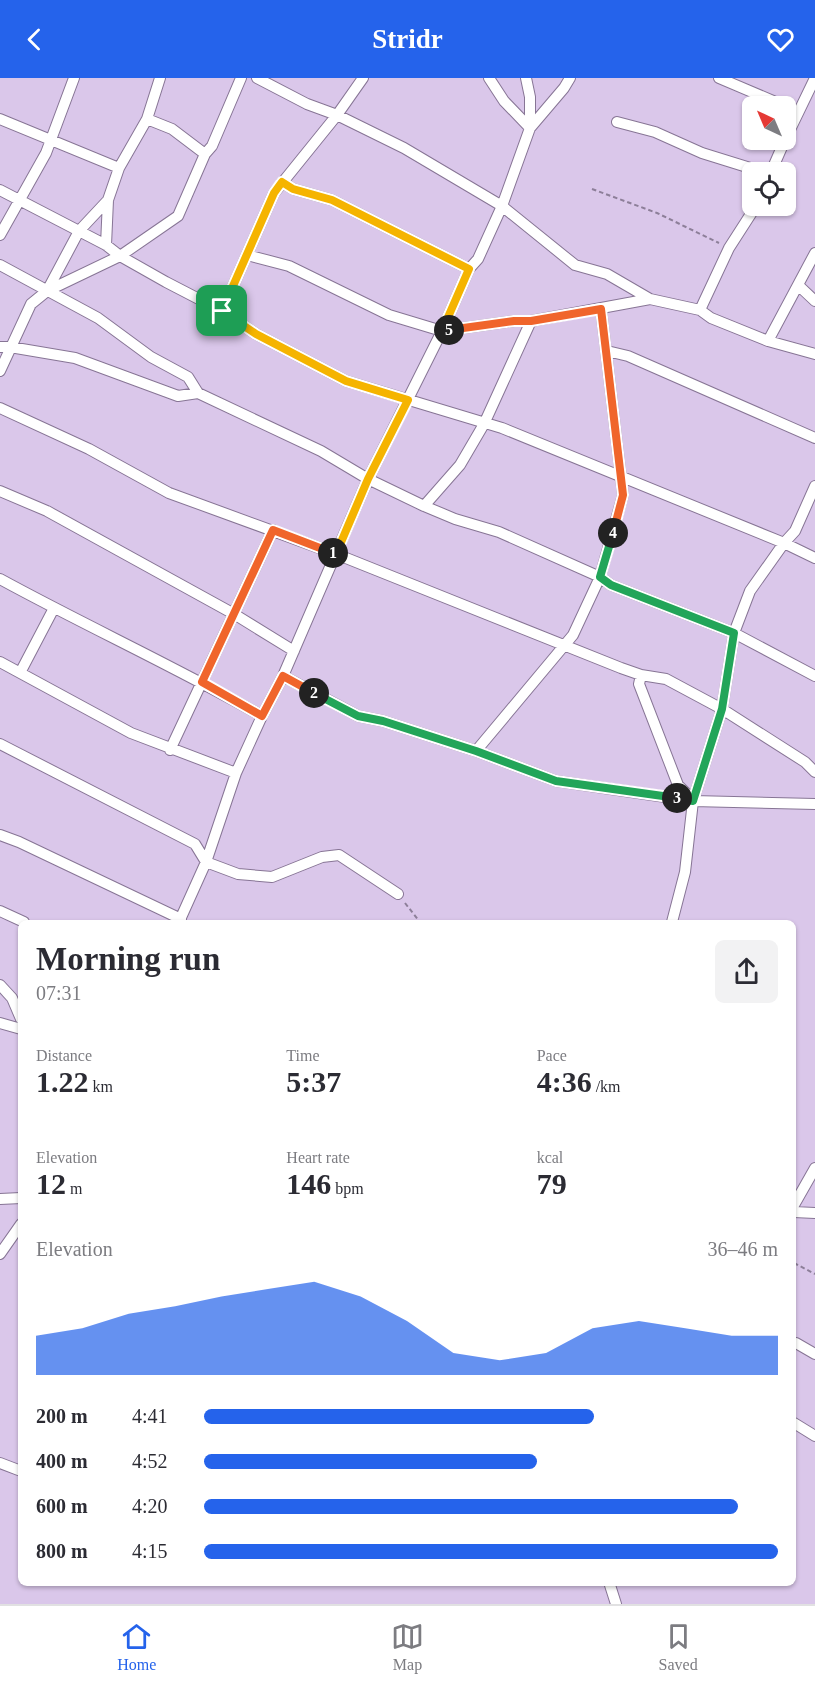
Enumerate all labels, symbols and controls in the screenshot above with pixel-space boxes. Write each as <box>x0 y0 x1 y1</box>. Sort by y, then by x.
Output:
icon: back <box>18 23 51 56</box>
icon: heart <box>764 23 797 56</box>
text: Stridr <box>372 24 443 54</box>
north arrow <box>742 96 796 150</box>
map controls <box>742 96 796 216</box>
button: locate <box>742 162 796 216</box>
pin <box>196 285 247 336</box>
icon: arrive <box>205 294 238 327</box>
pin: 5 <box>434 315 464 345</box>
text: 5 <box>445 321 453 338</box>
pin: 4 <box>598 518 628 548</box>
text: 4 <box>609 524 617 541</box>
pin: 1 <box>318 538 348 568</box>
text: 1 <box>329 544 337 561</box>
pin: 2 <box>299 678 329 708</box>
text: 2 <box>310 684 318 701</box>
pin: 3 <box>662 783 692 813</box>
text: 3 <box>673 789 681 806</box>
button: share <box>715 940 778 1003</box>
text: Morning run <box>36 941 220 977</box>
text: 07:31 <box>36 982 82 1004</box>
text: Distance <box>36 1047 92 1064</box>
text: Time <box>286 1047 320 1064</box>
text: Pace <box>537 1047 567 1064</box>
text: 1.22 <box>36 1065 89 1098</box>
text: 5:37 <box>286 1065 341 1098</box>
text: 4:36 <box>537 1065 592 1098</box>
text: km <box>89 1078 113 1095</box>
text: /km <box>592 1078 621 1095</box>
text: Elevation <box>36 1149 97 1166</box>
text: Heart rate <box>286 1149 350 1166</box>
text: kcal <box>537 1149 563 1166</box>
text: 12 <box>36 1167 66 1200</box>
text: 146 <box>286 1167 331 1200</box>
text: 79 <box>537 1167 567 1200</box>
text: m <box>66 1180 82 1197</box>
text: bpm <box>331 1180 364 1197</box>
text: Elevation <box>36 1238 113 1260</box>
text: 36–46 m <box>707 1238 778 1260</box>
text: 200 m <box>36 1405 88 1427</box>
text: 4:41 <box>132 1405 168 1427</box>
text: 400 m <box>36 1450 88 1472</box>
text: 4:52 <box>132 1450 168 1472</box>
text: 600 m <box>36 1495 88 1517</box>
text: 4:20 <box>132 1495 168 1517</box>
text: 800 m <box>36 1540 88 1562</box>
text: 4:15 <box>132 1540 168 1562</box>
tab: Home <box>117 1620 156 1674</box>
tab: Map <box>391 1620 424 1674</box>
tab: Saved <box>659 1620 698 1674</box>

